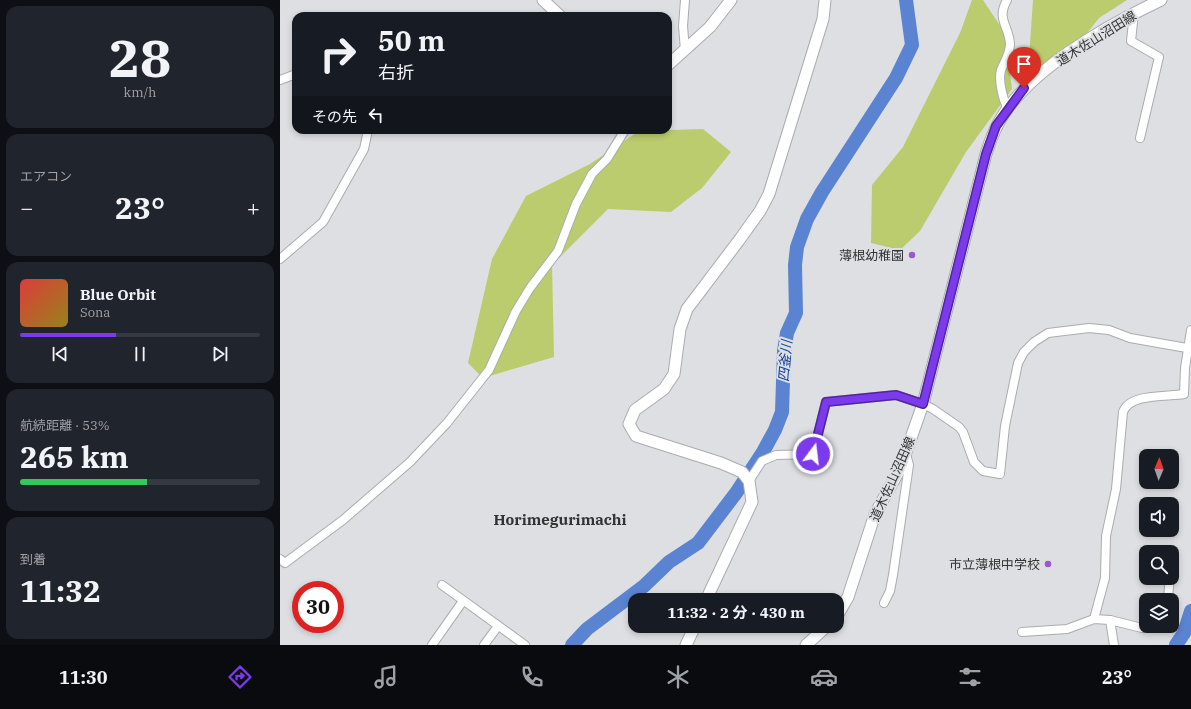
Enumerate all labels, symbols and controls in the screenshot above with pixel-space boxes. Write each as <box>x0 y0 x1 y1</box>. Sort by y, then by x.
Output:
street label: 道木佐山沼田線 <box>1053 7 1139 70</box>
text: 50 m <box>378 22 445 59</box>
text: 28 <box>109 24 171 91</box>
icon: right <box>312 28 364 80</box>
pin <box>1007 47 1041 88</box>
icon: arrive <box>1013 53 1035 75</box>
text: 右折 <box>378 61 414 84</box>
text: km/h <box>124 84 156 101</box>
icon: left <box>365 104 387 126</box>
text: その先 <box>312 107 357 126</box>
text: エアコン <box>20 168 72 185</box>
text: 23° <box>115 188 165 227</box>
text: − <box>20 193 33 222</box>
text: + <box>247 193 260 222</box>
place label: 薄根幼稚園 <box>839 247 904 264</box>
marker: 薄根幼稚園 <box>907 250 917 260</box>
text: Blue Orbit <box>80 285 156 304</box>
text: Sona <box>80 304 110 321</box>
water label: 四釜川 <box>774 337 796 383</box>
icon: previous <box>49 343 71 365</box>
icon: pause <box>129 343 151 365</box>
icon: next <box>209 343 231 365</box>
text: 航続距離 · 53% <box>20 417 110 434</box>
position arrow <box>792 433 834 475</box>
street label: 道木佐山沼田線 <box>866 434 919 524</box>
text: 265 km <box>20 437 129 476</box>
north arrow <box>1139 449 1179 489</box>
map controls <box>1139 449 1179 633</box>
button: sound <box>1139 497 1179 537</box>
district label: Horimegurimachi <box>493 510 627 529</box>
button: search <box>1139 545 1179 585</box>
text: 到着 <box>20 551 46 568</box>
place label: 市立薄根中学校 <box>949 556 1040 573</box>
marker: 市立薄根中学校 <box>1043 559 1053 569</box>
text: 11:32 <box>20 571 101 610</box>
speed limit sign: 30 <box>292 581 344 633</box>
button: layers <box>1139 593 1179 633</box>
text: 11:32 · 2 分 · 430 m <box>667 603 805 622</box>
icon: directions <box>226 663 254 691</box>
icon: music <box>372 663 400 691</box>
icon: phone <box>518 663 546 691</box>
icon: climate <box>664 663 692 691</box>
icon: car <box>810 663 838 691</box>
icon: filters <box>956 663 984 691</box>
text: 11:30 <box>59 666 108 689</box>
text: 23° <box>1102 666 1132 689</box>

